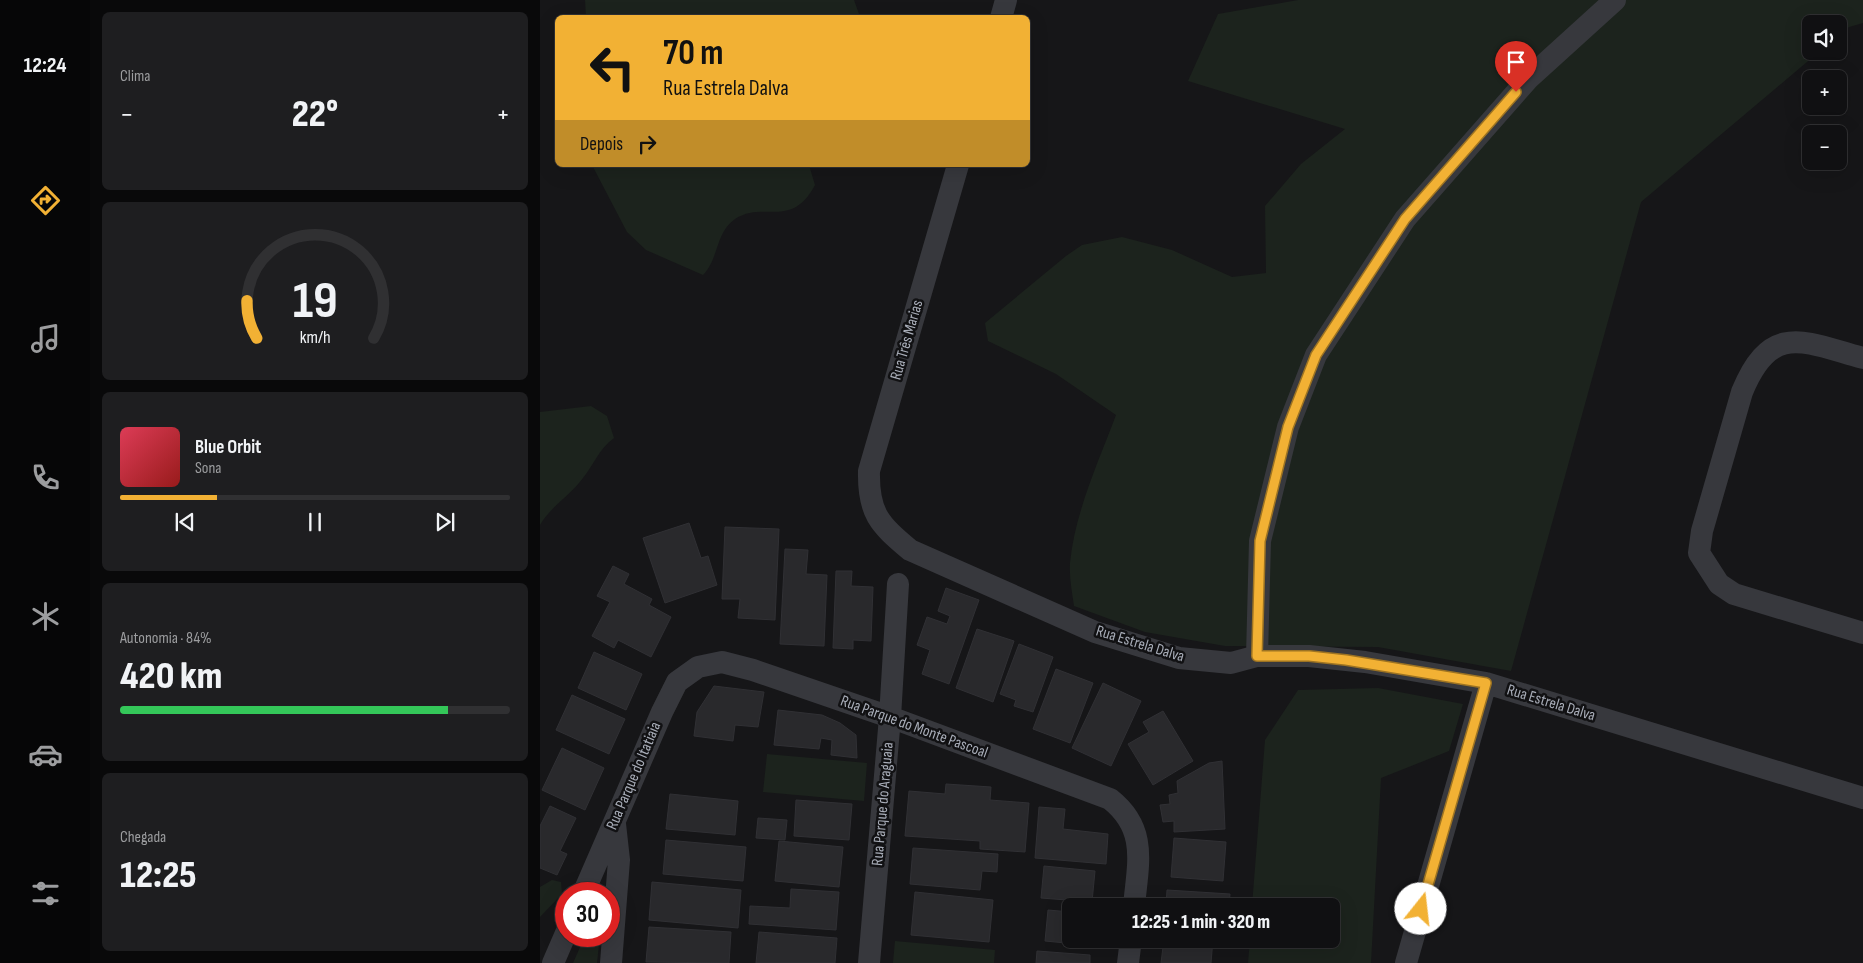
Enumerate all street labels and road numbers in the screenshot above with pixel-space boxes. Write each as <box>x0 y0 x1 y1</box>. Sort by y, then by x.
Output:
street label: Rua Três Marias <box>887 298 928 382</box>
street label: Rua Estrela Dalva <box>1093 622 1187 666</box>
street label: Rua Estrela Dalva <box>1504 681 1598 725</box>
street label: Rua Parque do Monte Pascoal <box>838 691 990 763</box>
street label: Rua Parque do Itatiaia <box>603 719 665 833</box>
street label: Rua Parque do Araguaia <box>868 741 898 867</box>

